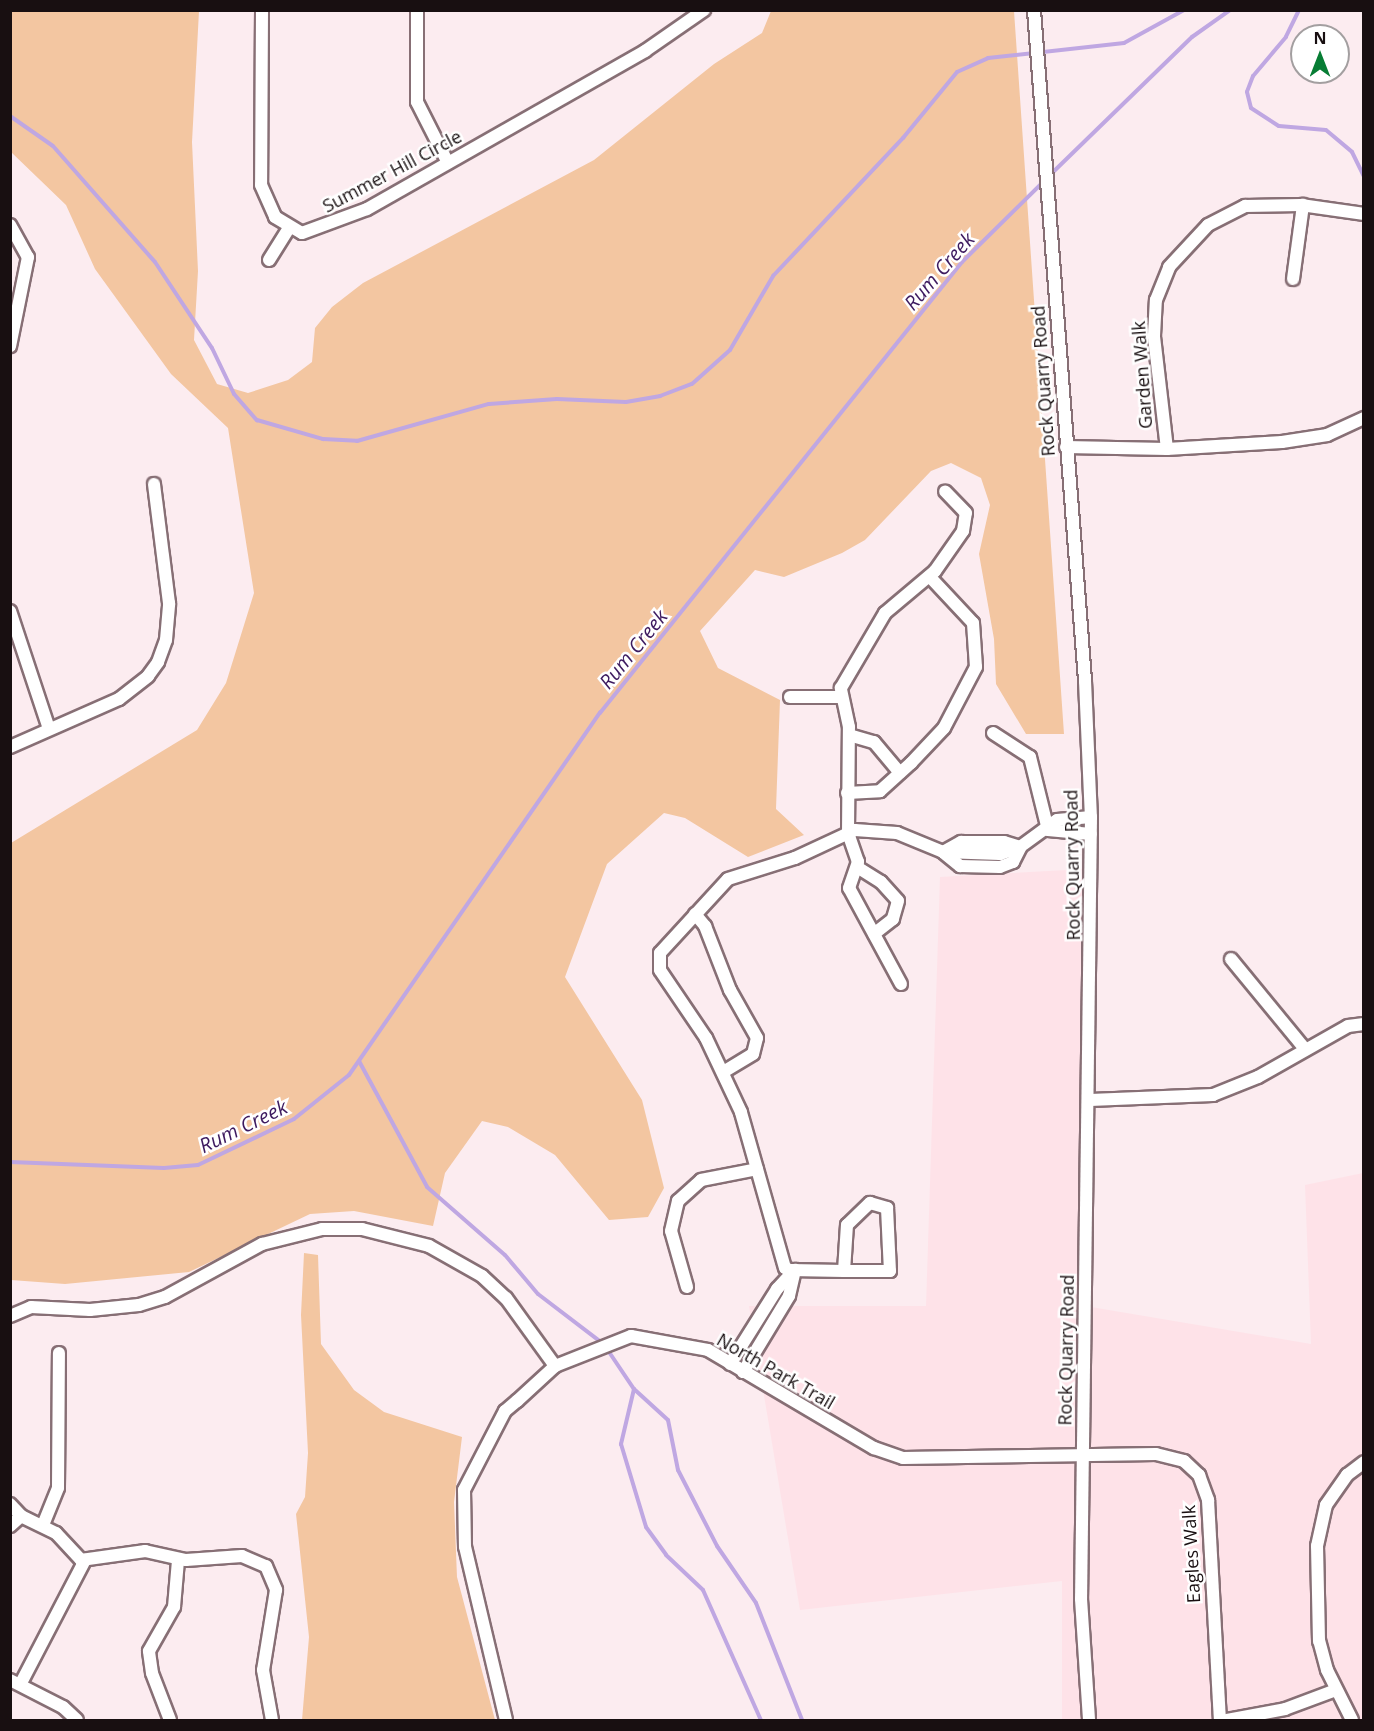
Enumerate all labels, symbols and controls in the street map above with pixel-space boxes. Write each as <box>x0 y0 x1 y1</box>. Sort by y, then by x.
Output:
north arrow <box>1290 24 1350 84</box>
text: N <box>1313 27 1327 49</box>
street label: Summer Hill Circle <box>319 125 465 217</box>
water label: Rum Creek <box>899 227 979 315</box>
street label: Rock Quarry Road <box>1027 305 1059 457</box>
street label: Garden Walk <box>1127 320 1157 430</box>
water label: Rum Creek <box>594 605 672 693</box>
street label: Rock Quarry Road <box>1060 789 1084 941</box>
water label: Rum Creek <box>195 1094 291 1158</box>
street label: Rock Quarry Road <box>1054 1274 1078 1426</box>
street label: North Park Trail <box>713 1329 839 1413</box>
street label: Eagles Walk <box>1178 1504 1204 1604</box>

